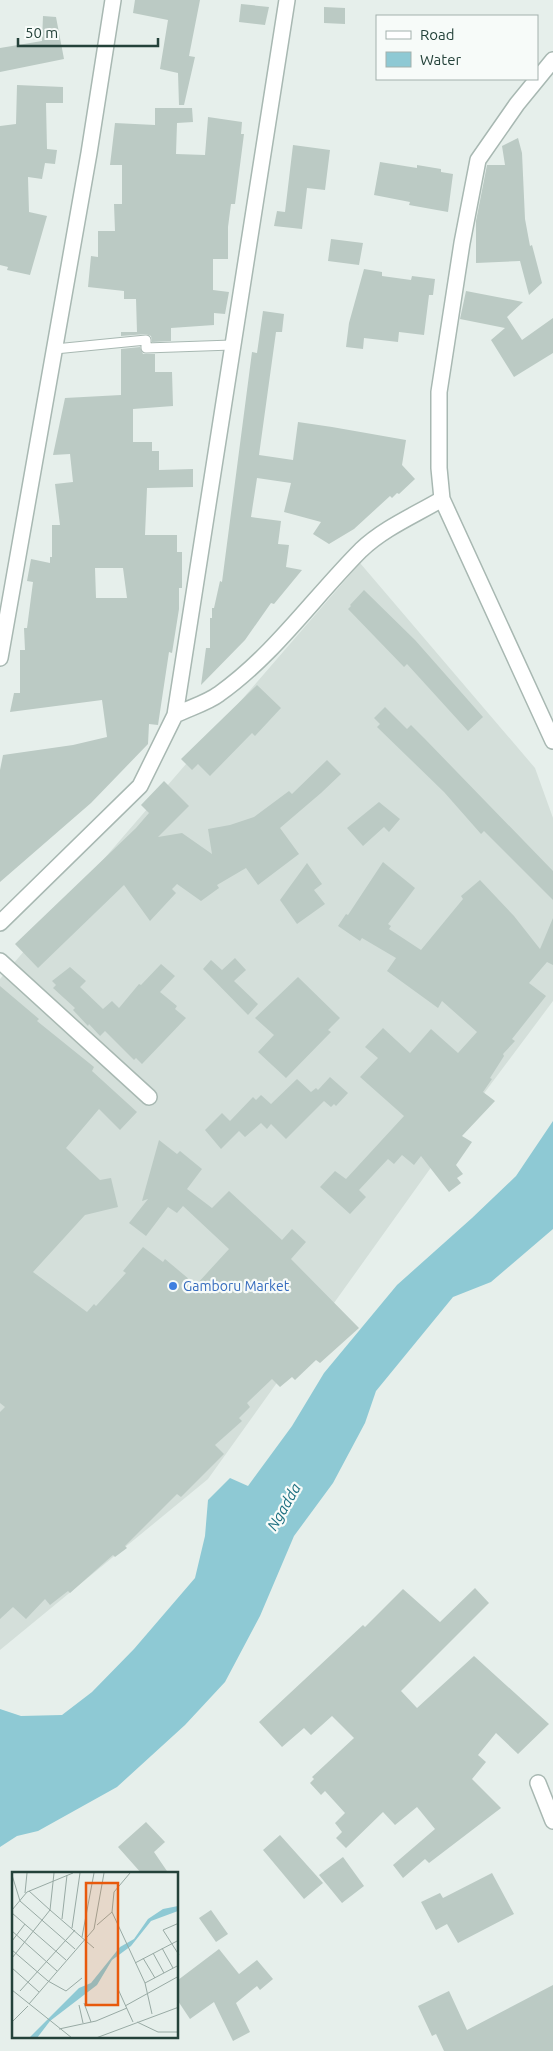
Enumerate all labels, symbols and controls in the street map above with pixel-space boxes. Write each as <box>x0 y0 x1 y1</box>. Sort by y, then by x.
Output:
scale bar <box>18 15 158 47</box>
legend <box>376 15 538 80</box>
text: 50 m <box>25 24 58 41</box>
text: Road <box>420 26 455 43</box>
text: Water <box>420 51 461 68</box>
place label: Gamboru Market <box>183 1278 290 1294</box>
marker: Gamboru Market <box>167 1280 179 1292</box>
water label: Ngadda <box>263 1480 304 1533</box>
inset map <box>12 1872 179 2038</box>

